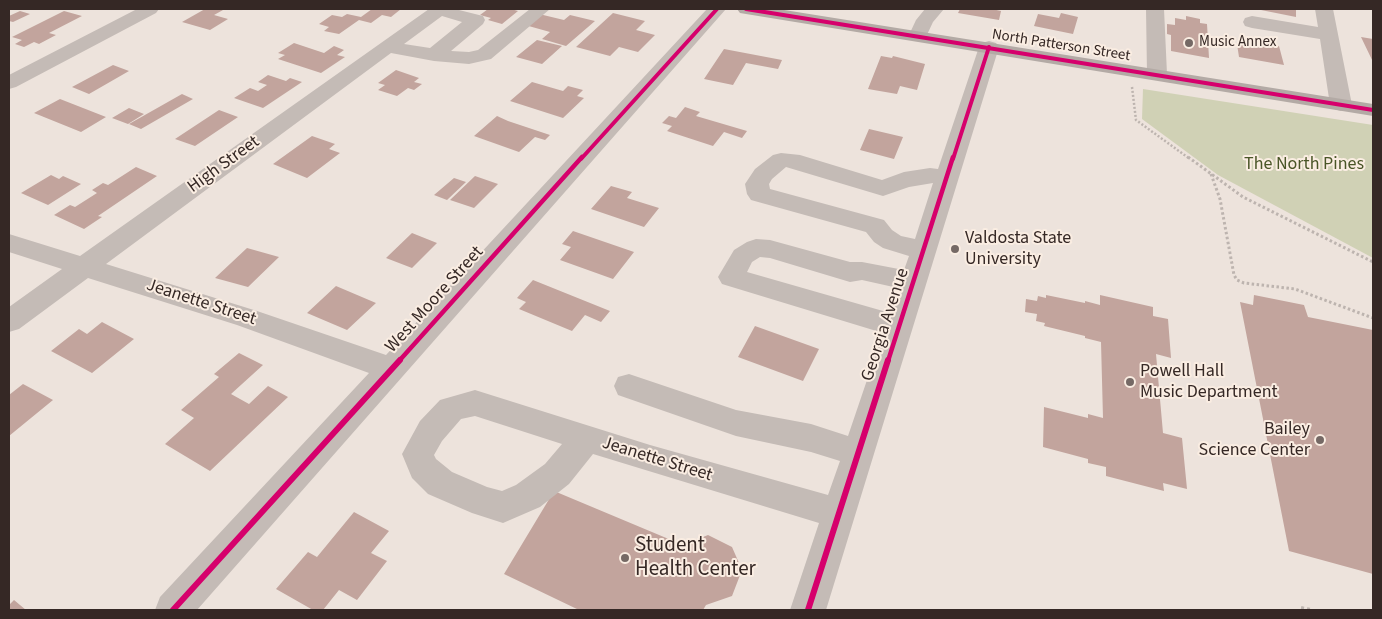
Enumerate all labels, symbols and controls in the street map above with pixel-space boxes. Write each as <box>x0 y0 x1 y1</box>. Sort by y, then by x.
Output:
street label: North Patterson Street <box>991 26 1131 66</box>
place label: Music Annex <box>1199 34 1276 52</box>
marker: Music Annex <box>1183 37 1195 49</box>
street label: High Street <box>184 132 264 198</box>
park label: The North Pines <box>1244 154 1364 176</box>
place label: Valdosta State University <box>965 228 1071 270</box>
street label: West Moore Street <box>381 242 489 358</box>
marker: Valdosta State University <box>949 243 961 255</box>
street label: Georgia Avenue <box>858 266 914 384</box>
street label: Jeanette Street <box>143 275 259 331</box>
place label: Powell Hall Music Department <box>1140 361 1278 404</box>
marker: Powell Hall Music Department <box>1124 376 1136 388</box>
place label: Bailey Science Center <box>1199 419 1310 462</box>
street label: Jeanette Street <box>599 433 715 487</box>
marker: Bailey Science Center <box>1314 434 1326 446</box>
place label: Student Health Center <box>635 533 756 583</box>
marker: Student Health Center <box>619 552 631 564</box>

